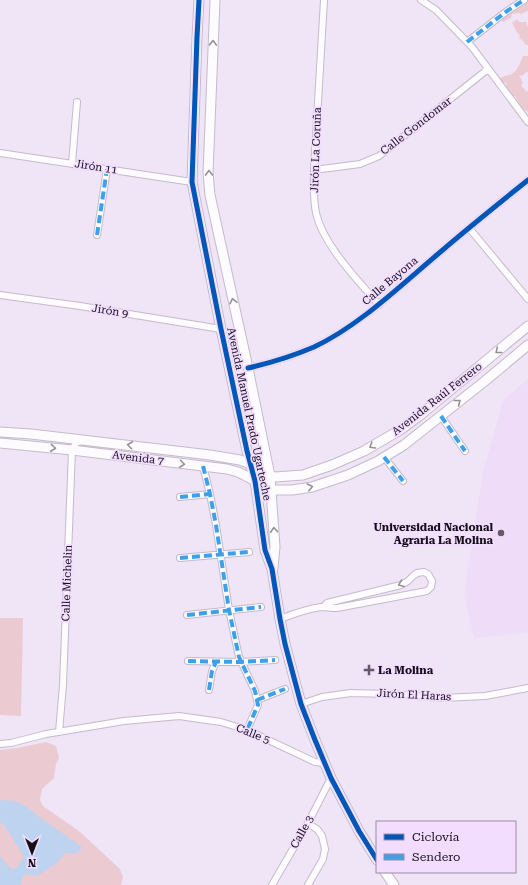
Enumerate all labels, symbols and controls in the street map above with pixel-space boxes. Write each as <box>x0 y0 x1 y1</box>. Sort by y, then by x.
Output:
one-way arrow <box>209 40 218 46</box>
street label: Calle Gondomar <box>378 94 454 158</box>
street label: Jirón La Coruña <box>308 107 324 193</box>
street label: Jirón 11 <box>74 157 118 177</box>
one-way arrow <box>204 170 213 176</box>
street label: Calle Bayona <box>360 254 420 308</box>
one-way arrow <box>229 297 237 304</box>
street label: Jirón 9 <box>91 302 129 320</box>
street label: Avenida Manuel Prado Ugarteche <box>224 326 274 502</box>
one-way arrow <box>495 347 502 354</box>
street label: Avenida Raúl Ferrero <box>389 360 485 438</box>
one-way arrow <box>453 400 460 407</box>
one-way arrow <box>127 441 133 450</box>
one-way arrow <box>369 442 376 449</box>
one-way arrow <box>50 443 56 452</box>
street label: Avenida 7 <box>111 448 165 468</box>
one-way arrow <box>179 459 185 468</box>
one-way arrow <box>307 483 313 491</box>
place label: Universidad Nacional Agraria La Molina <box>374 521 494 547</box>
one-way arrow <box>270 527 279 533</box>
marker: Universidad Nacional Agraria La Molina <box>496 528 506 538</box>
street label: Calle Michelin <box>59 544 75 622</box>
one-way arrow <box>398 579 405 587</box>
marker: La Molina <box>363 664 375 676</box>
place label: La Molina <box>378 664 434 677</box>
street label: Jirón El Haras <box>376 687 452 703</box>
street label: Calle 5 <box>234 721 272 747</box>
street label: Calle 3 <box>288 813 316 851</box>
legend <box>376 821 516 873</box>
text: Ciclovía <box>412 830 460 844</box>
north arrow <box>12 833 52 873</box>
text: Sendero <box>412 850 460 864</box>
text: N <box>27 856 36 869</box>

